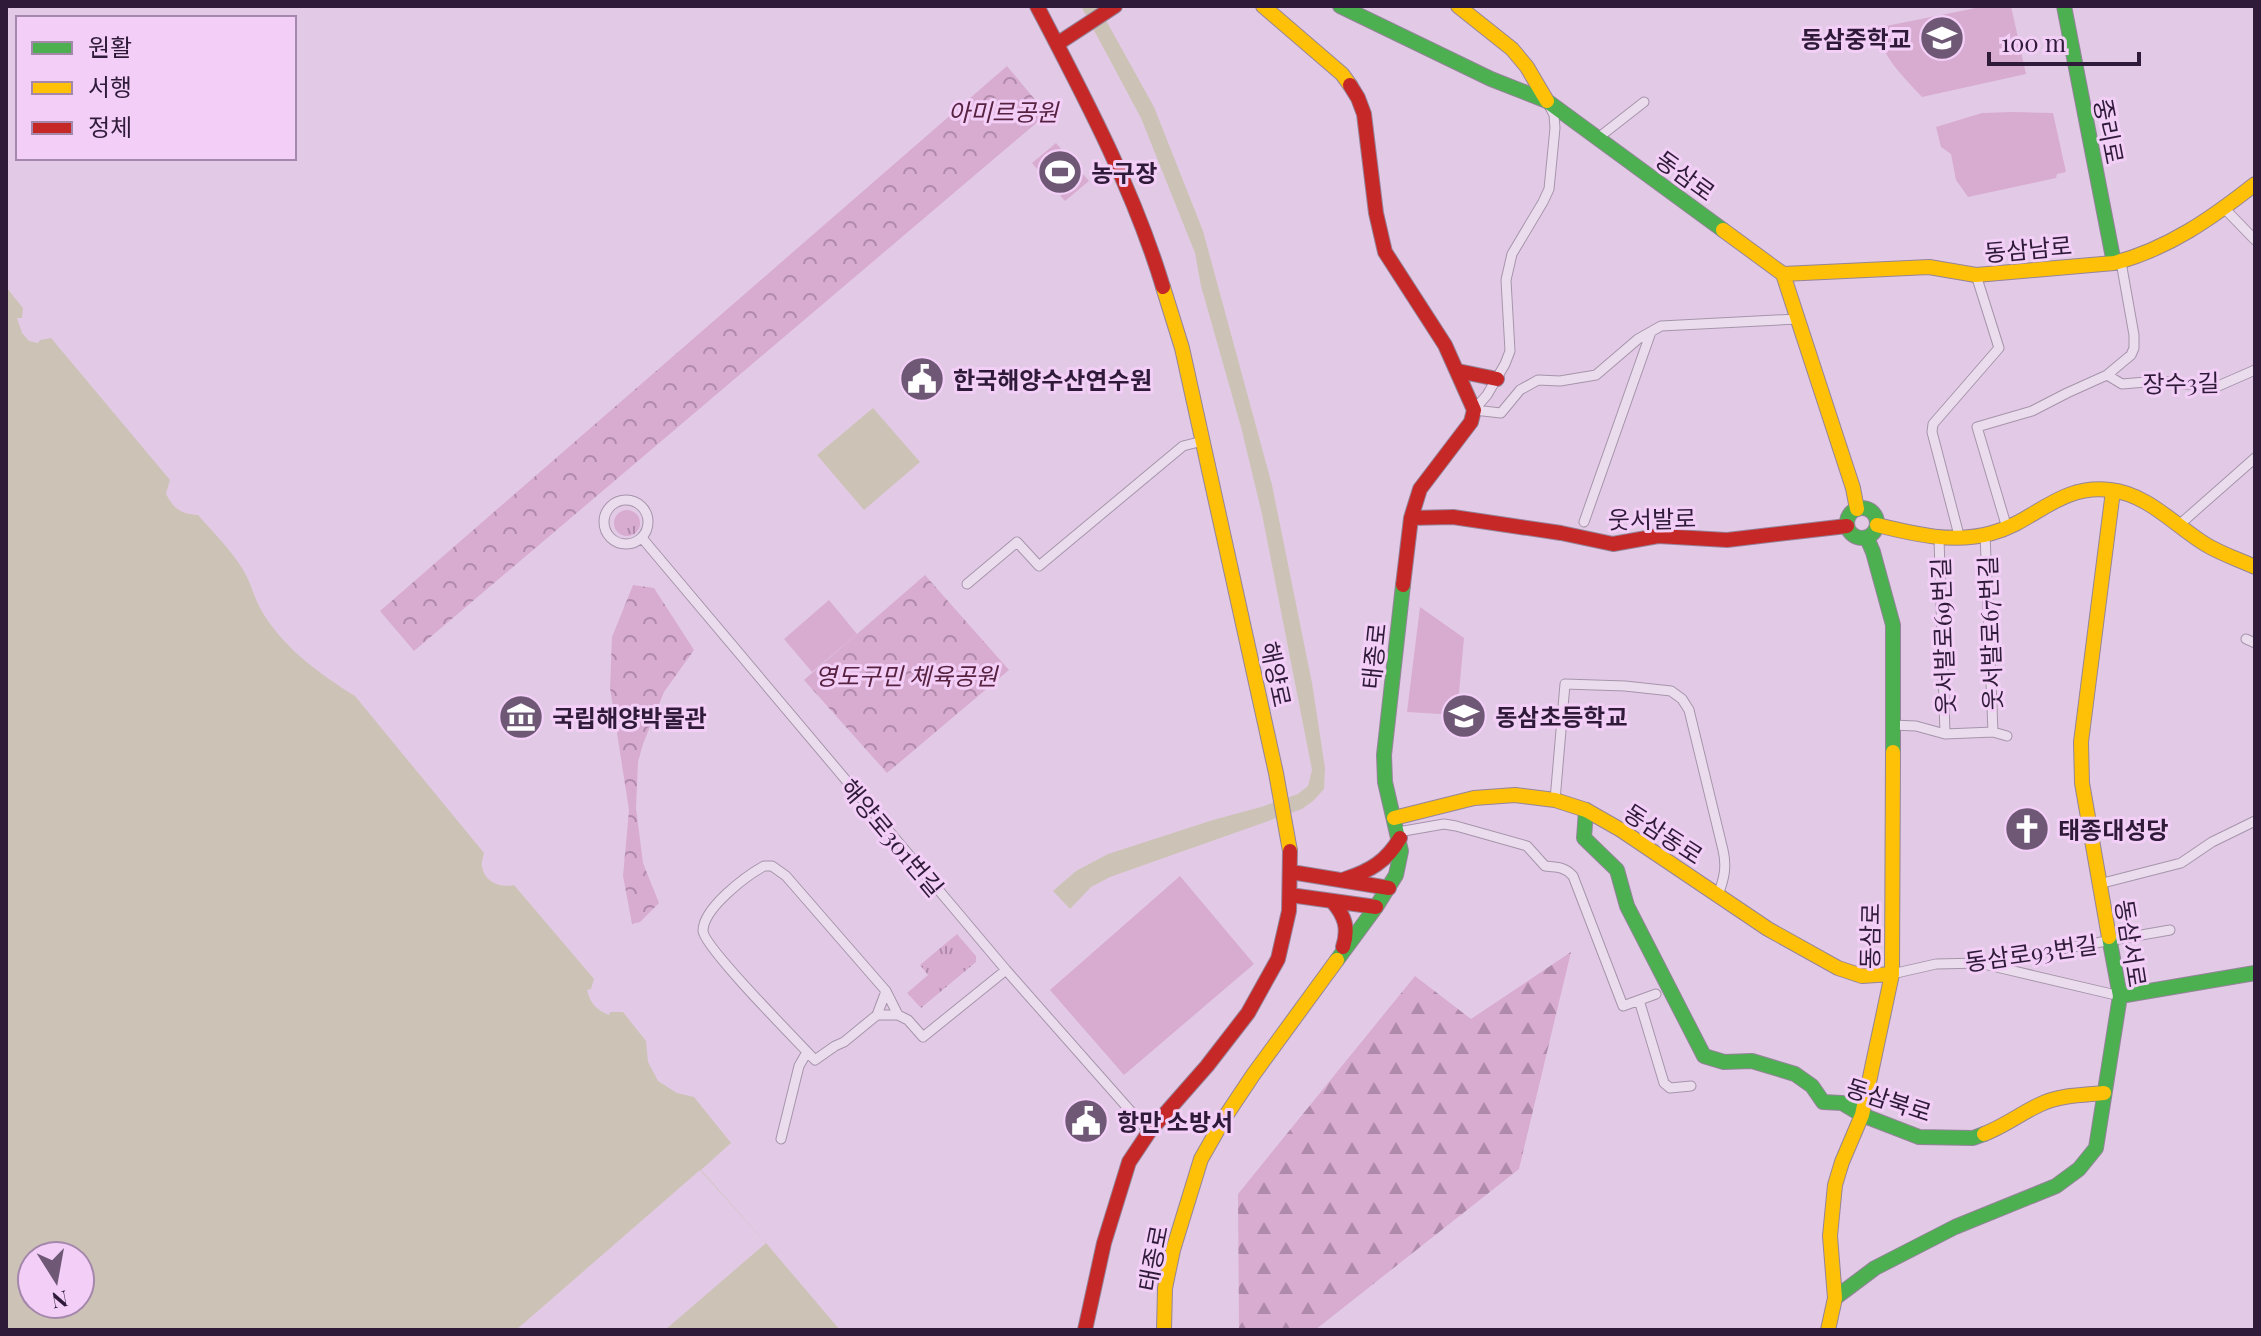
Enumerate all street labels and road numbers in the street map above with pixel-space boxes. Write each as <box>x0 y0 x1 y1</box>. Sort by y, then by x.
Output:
street label: 중리로 <box>2088 95 2132 167</box>
street label: 동삼로 <box>1650 143 1722 207</box>
street label: 동삼남로 <box>1983 228 2073 268</box>
street label: 장수3길 <box>2142 365 2220 399</box>
street label: 웃서발로 <box>1608 501 1696 535</box>
street label: 웃서발로67번길 <box>1970 555 2008 711</box>
street label: 웃서발로69번길 <box>1923 557 1961 715</box>
street label: 태종로 <box>1354 621 1392 691</box>
street label: 해양로 <box>1254 638 1300 710</box>
street label: 해양로301번길 <box>834 771 952 903</box>
street label: 동삼동로 <box>1618 796 1710 870</box>
street label: 동삼서로 <box>2109 897 2155 989</box>
street label: 동삼로 <box>1852 903 1886 969</box>
street label: 동삼로93번길 <box>1963 927 2099 977</box>
street label: 동삼북로 <box>1842 1070 1936 1128</box>
street label: 태종로 <box>1130 1222 1174 1294</box>

